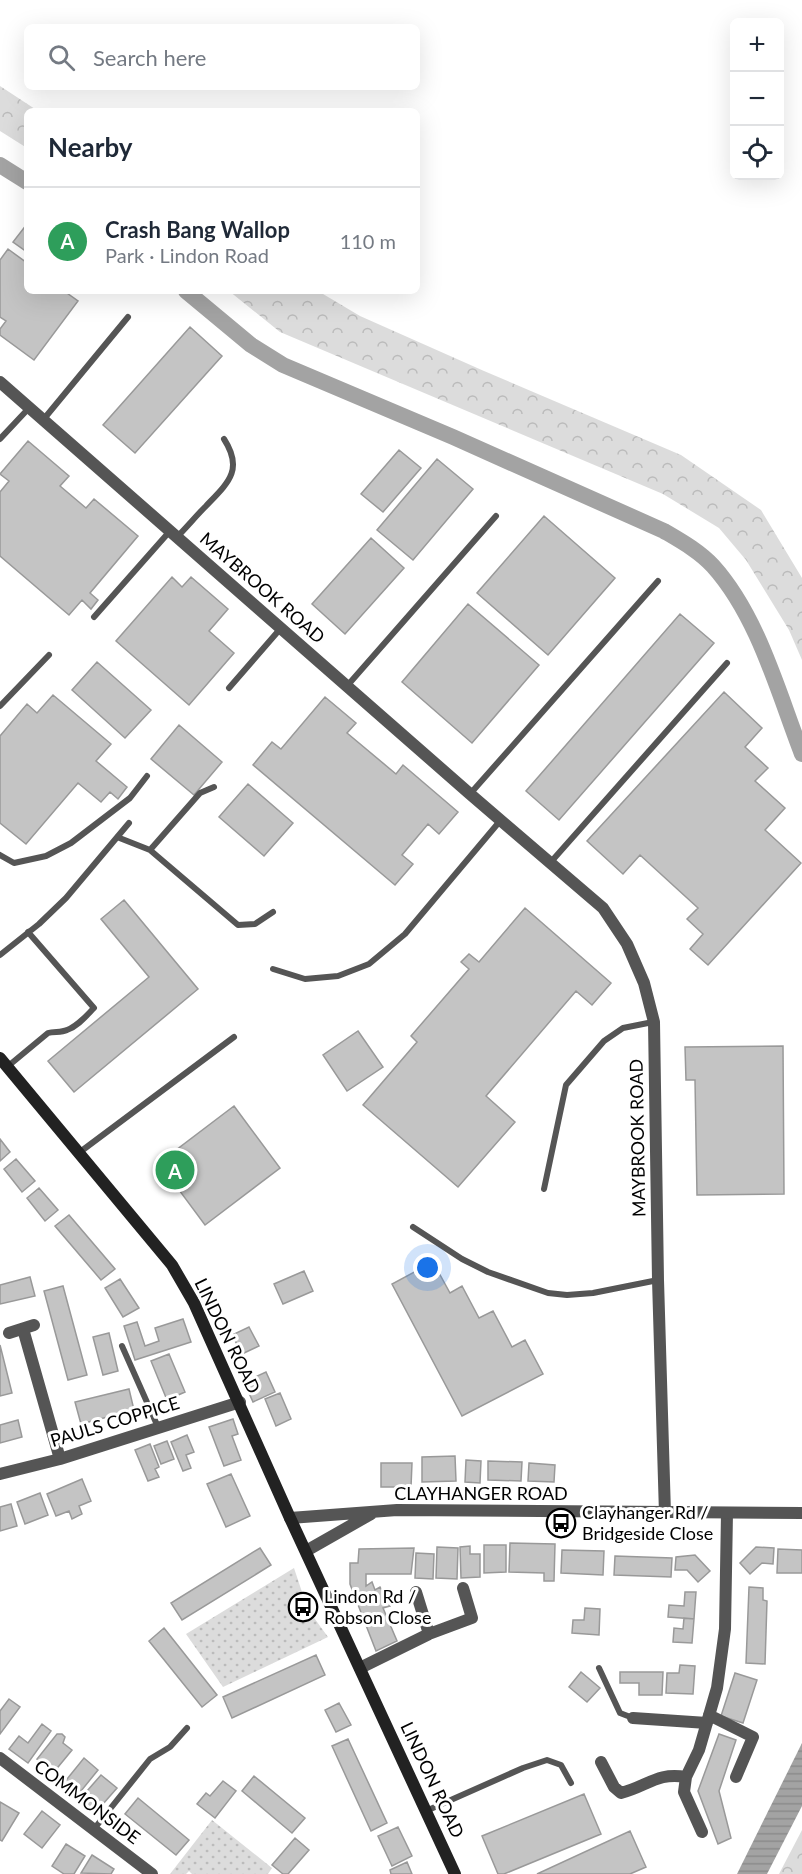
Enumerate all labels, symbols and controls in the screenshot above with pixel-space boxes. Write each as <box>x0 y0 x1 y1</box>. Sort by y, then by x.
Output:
map controls <box>730 18 784 180</box>
button: + <box>730 18 784 72</box>
search box <box>24 24 420 90</box>
icon: search <box>45 41 78 74</box>
text: Search here <box>93 44 206 71</box>
button: − <box>730 72 784 126</box>
button: locate <box>730 126 784 180</box>
text: Nearby <box>48 131 133 163</box>
text: Crash Bang Wallop <box>105 216 290 243</box>
text: A <box>61 229 74 253</box>
text: 110 m <box>340 229 396 253</box>
text: Park · Lindon Road <box>105 243 269 267</box>
street label: MAYBROOK ROAD <box>196 527 330 647</box>
street label: MAYBROOK ROAD <box>625 1059 649 1217</box>
pin: A <box>156 1148 195 1192</box>
your location <box>413 1253 442 1282</box>
street label: LINDON ROAD <box>190 1274 265 1397</box>
street label: PAULS COPPICE <box>47 1391 182 1451</box>
street label: CLAYHANGER ROAD <box>394 1482 568 1504</box>
place label: Clayhanger Rd / Bridgeside Close <box>582 1501 713 1544</box>
bus stop icon: Clayhanger Rd / Bridgeside Close <box>545 1507 577 1539</box>
place label: Lindon Rd / Robson Close <box>324 1585 431 1628</box>
bus stop icon: Lindon Rd / Robson Close <box>287 1591 319 1623</box>
street label: LINDON ROAD <box>396 1718 469 1841</box>
street label: COMMONSIDE <box>30 1754 145 1848</box>

